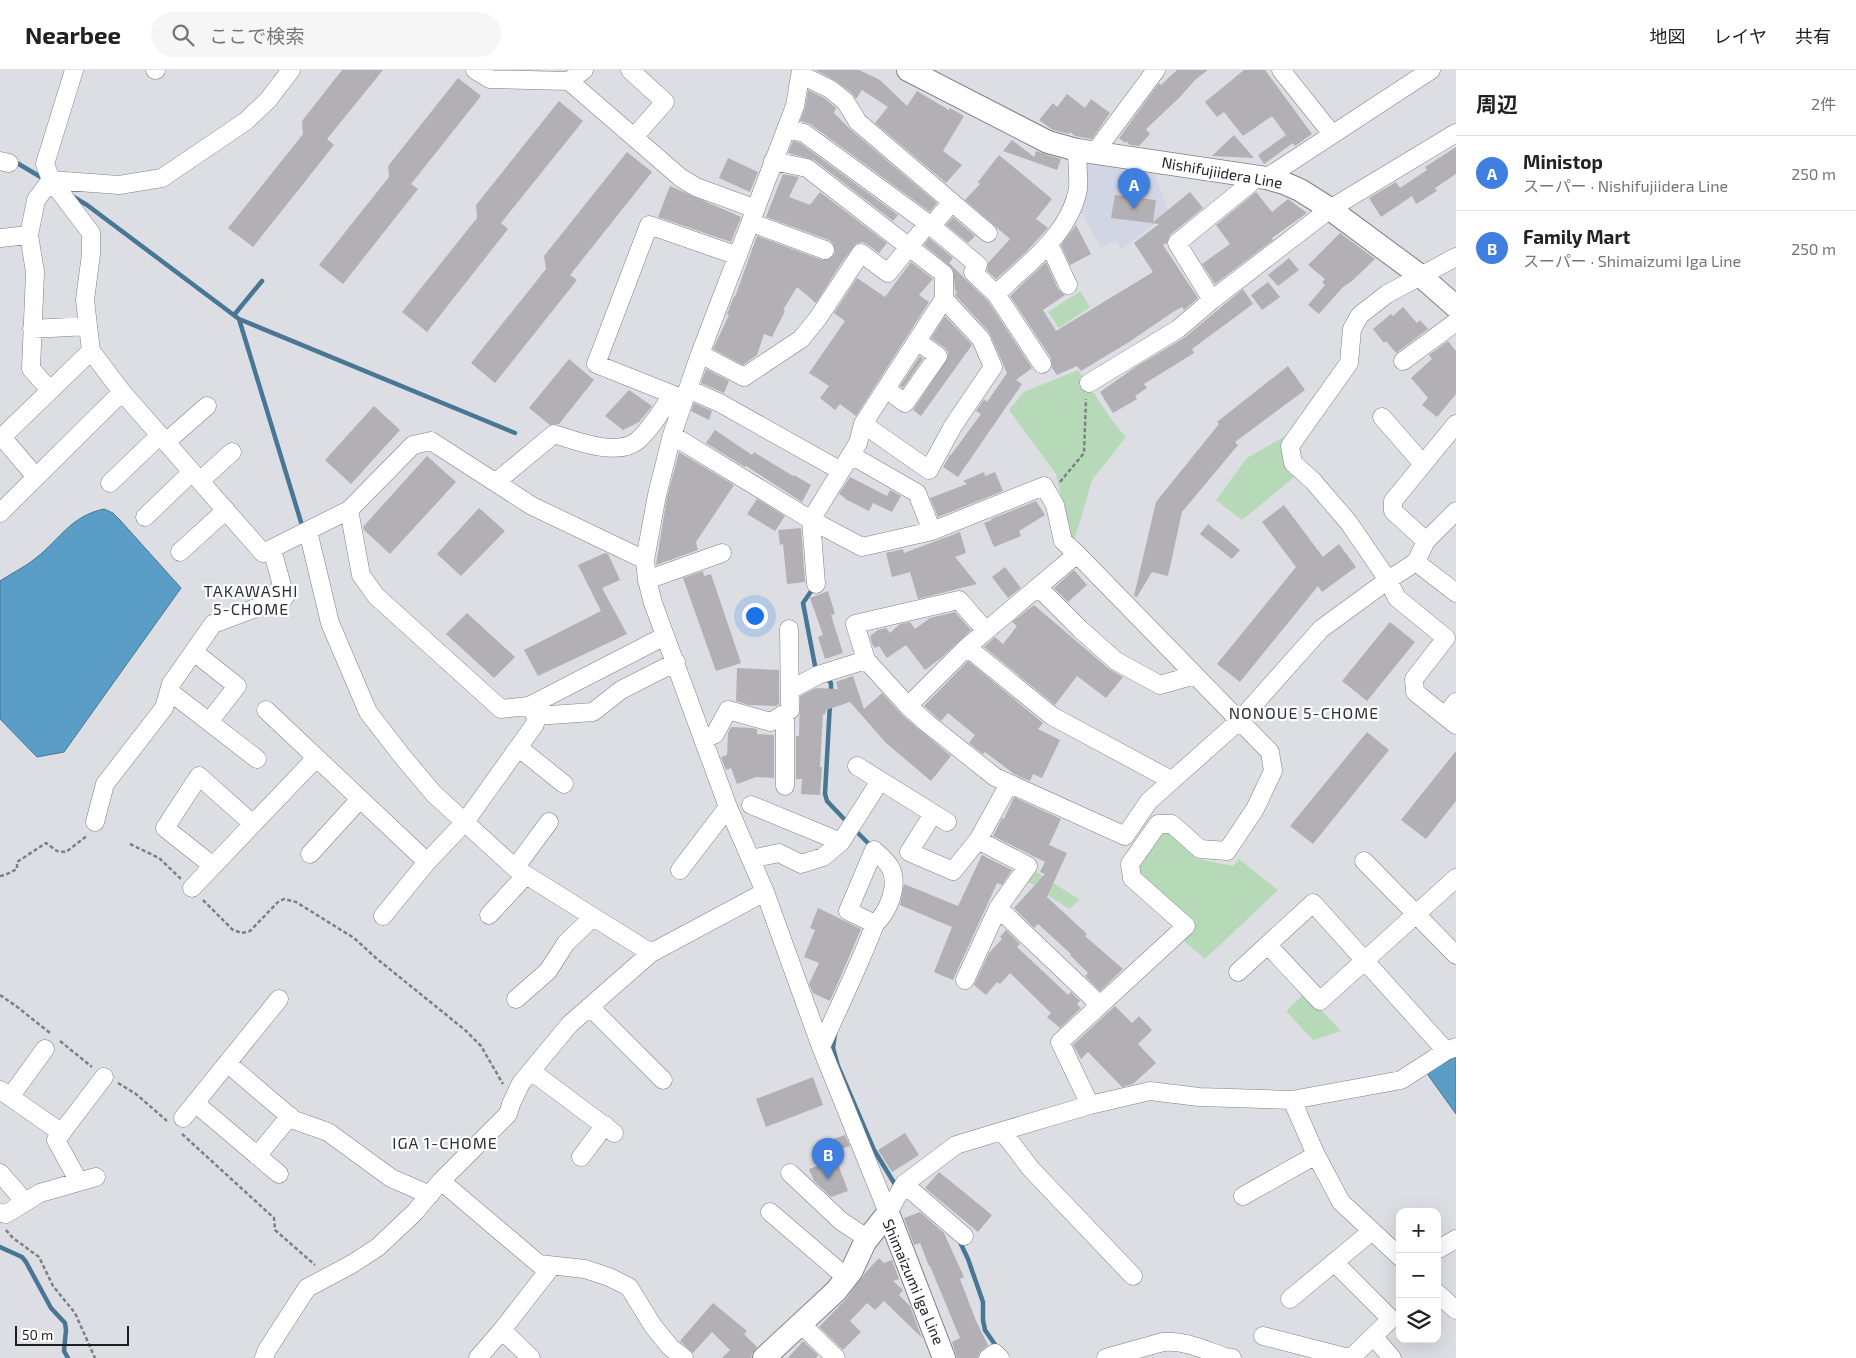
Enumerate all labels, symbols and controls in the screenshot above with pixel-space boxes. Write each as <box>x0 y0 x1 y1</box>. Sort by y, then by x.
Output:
search box <box>151 12 501 57</box>
text: Nearbee <box>25 20 121 49</box>
icon: search <box>169 21 197 49</box>
text: ここで検索 <box>209 24 304 47</box>
text: 地図 <box>1650 25 1686 47</box>
text: レイヤ <box>1714 25 1767 47</box>
text: 共有 <box>1795 25 1831 47</box>
text: 周辺 <box>1476 91 1518 116</box>
text: 2件 <box>1811 94 1836 113</box>
text: Ministop <box>1523 150 1603 173</box>
street label: Nishifujiidera Line <box>1160 153 1284 192</box>
text: A <box>1487 164 1497 183</box>
text: 250 m <box>1791 164 1836 183</box>
pin: A <box>1118 168 1150 209</box>
text: スーパー · Nishifujiidera Line <box>1523 176 1728 195</box>
text: Family Mart <box>1523 225 1630 248</box>
text: B <box>1487 239 1497 258</box>
text: 250 m <box>1791 239 1836 258</box>
text: スーパー · Shimaizumi Iga Line <box>1523 251 1741 270</box>
district label: TAKAWASHI 5-CHOME <box>204 581 298 618</box>
your location <box>742 603 768 629</box>
district label: NONOUE 5-CHOME <box>1229 703 1379 722</box>
district label: IGA 1-CHOME <box>392 1133 498 1152</box>
pin: B <box>812 1138 844 1179</box>
map controls <box>1396 1208 1441 1343</box>
button: + <box>1396 1208 1441 1253</box>
street label: Shimaizumi Iga Line <box>879 1216 948 1347</box>
button: − <box>1396 1253 1441 1298</box>
button: layers <box>1396 1298 1441 1343</box>
scale bar <box>15 1323 129 1346</box>
text: 50 m <box>22 1326 53 1343</box>

